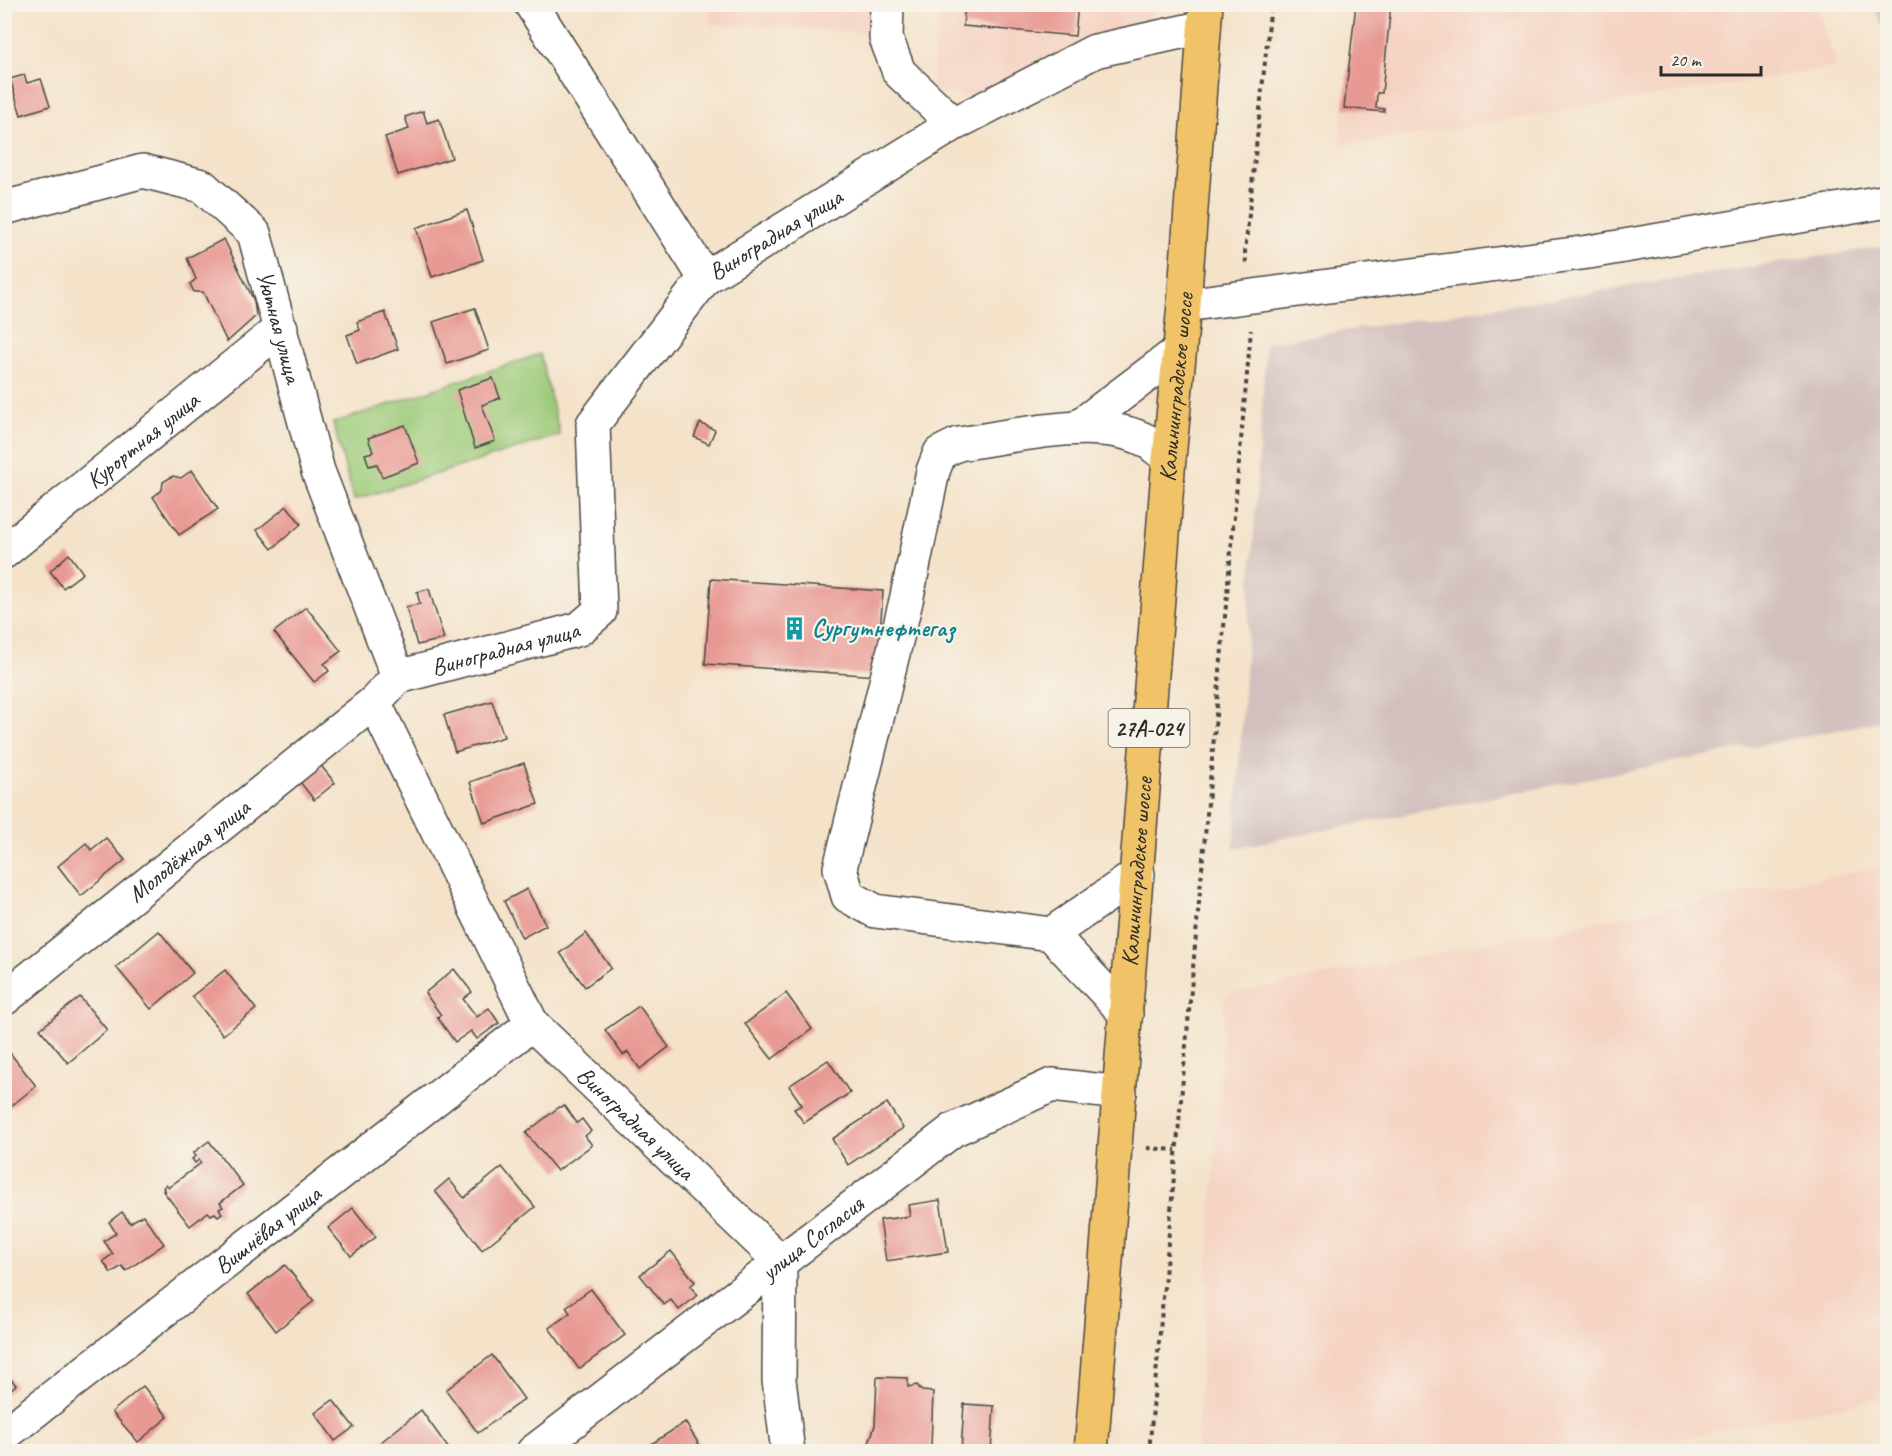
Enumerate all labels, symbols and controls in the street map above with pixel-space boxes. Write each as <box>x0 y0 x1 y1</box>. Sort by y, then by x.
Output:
scale bar <box>1661 39 1762 77</box>
text: 20 m <box>1670 49 1703 71</box>
street label: Виноградная улица <box>703 181 849 287</box>
street label: Уютная улица <box>250 267 309 388</box>
street label: Калининградское шоссе <box>1152 290 1200 483</box>
street label: Курортная улица <box>80 384 206 495</box>
place label: Сургутнефтегаз <box>812 613 956 644</box>
street label: Виноградная улица <box>428 614 584 682</box>
building icon: Сургутнефтегаз <box>781 615 807 641</box>
road number: 27А-024 <box>1108 709 1190 747</box>
street label: Калининградское шоссе <box>1114 774 1159 967</box>
street label: Молодёжная улица <box>122 792 257 909</box>
street label: Виноградная улица <box>570 1060 702 1187</box>
street label: Вишнёвая улица <box>208 1178 328 1281</box>
street label: улица Согласия <box>753 1188 871 1288</box>

